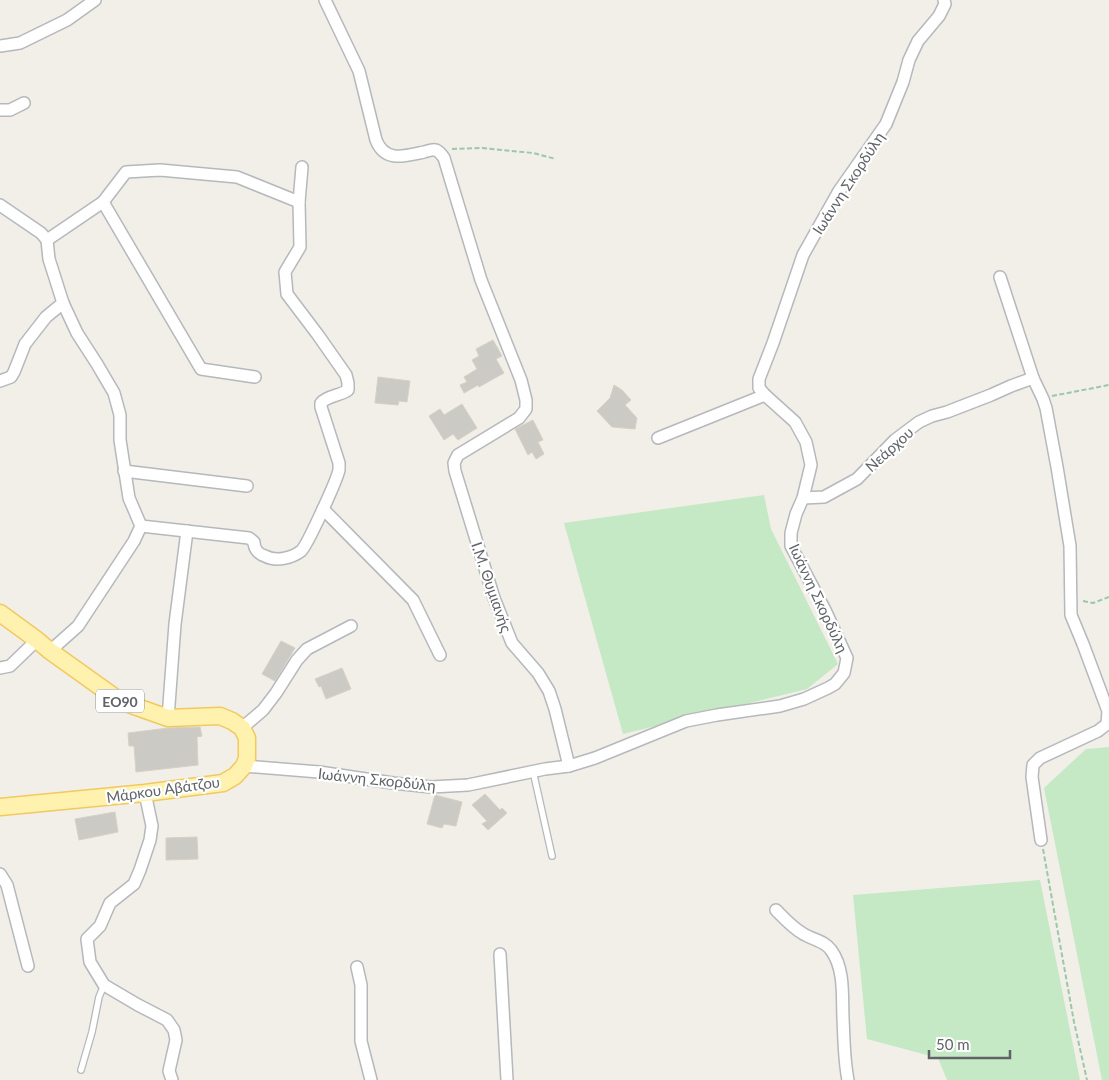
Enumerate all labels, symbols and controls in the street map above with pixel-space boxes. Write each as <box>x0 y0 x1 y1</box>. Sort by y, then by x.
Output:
street label: Ιωάννη Σκορδύλη <box>808 129 888 237</box>
street label: Νεάρχου <box>861 423 917 475</box>
street label: Ι.Μ. Θυμιανής <box>468 539 516 635</box>
street label: Ιωάννη Σκορδύλη <box>786 541 852 655</box>
road number: ΕΟ90 <box>96 689 144 712</box>
street label: Ιωάννη Σκορδύλη <box>317 764 437 794</box>
street label: Μάρκου Αβάτζου <box>105 772 221 806</box>
scale bar <box>929 1028 1010 1060</box>
text: 50 m <box>936 1035 970 1053</box>

